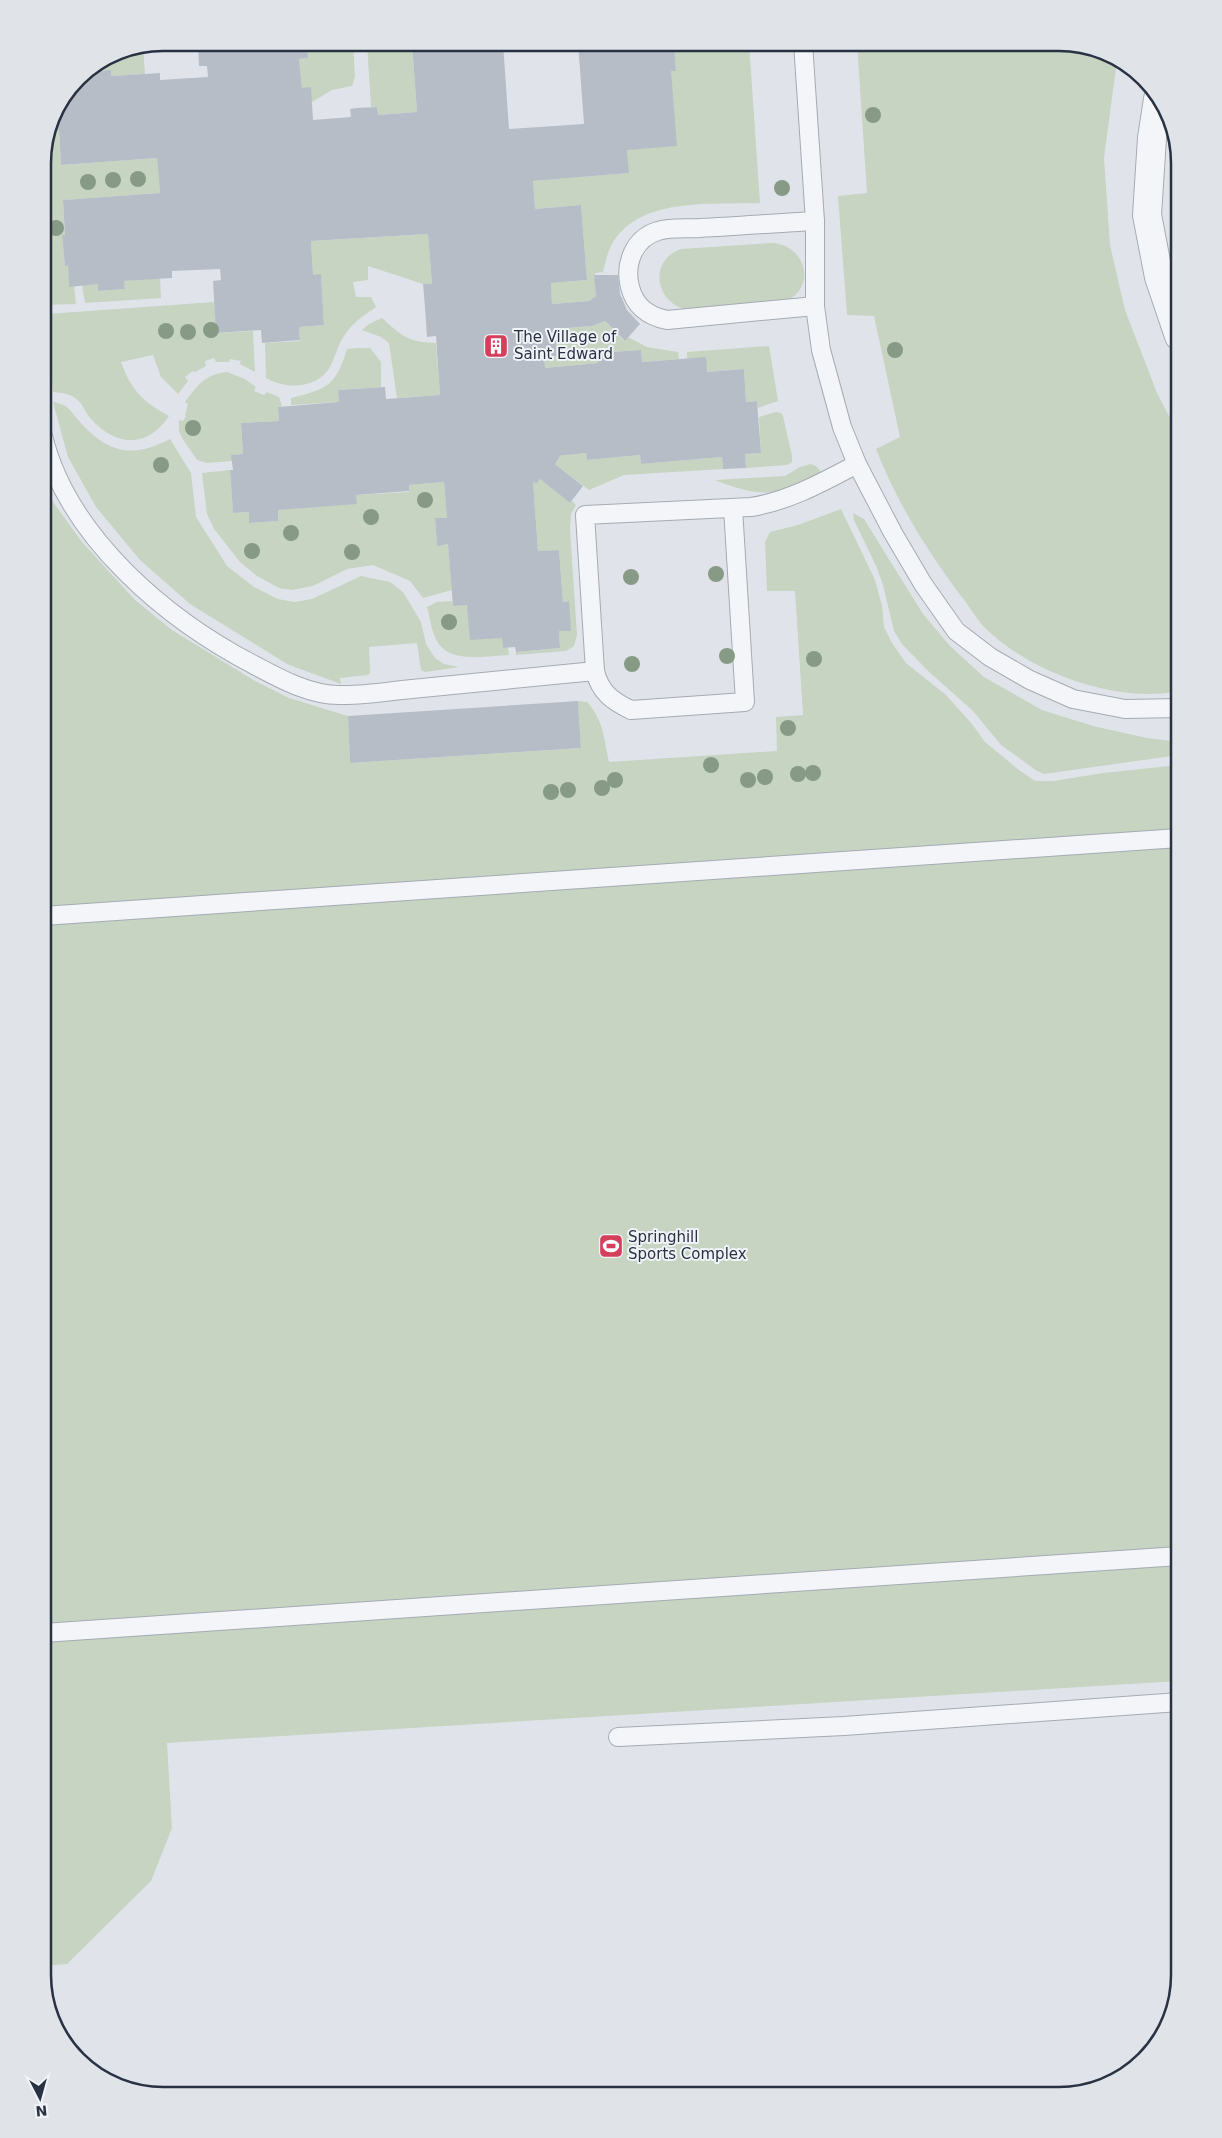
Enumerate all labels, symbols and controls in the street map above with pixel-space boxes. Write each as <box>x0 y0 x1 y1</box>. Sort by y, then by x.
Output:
place label: The Village of Saint Edward <box>513 328 617 363</box>
building icon: The Village of Saint Edward <box>483 333 509 359</box>
place label: Springhill Sports Complex <box>628 1228 747 1263</box>
sports icon: Springhill Sports Complex <box>598 1233 624 1259</box>
north arrow <box>15 2073 65 2123</box>
text: N <box>35 2102 48 2119</box>

